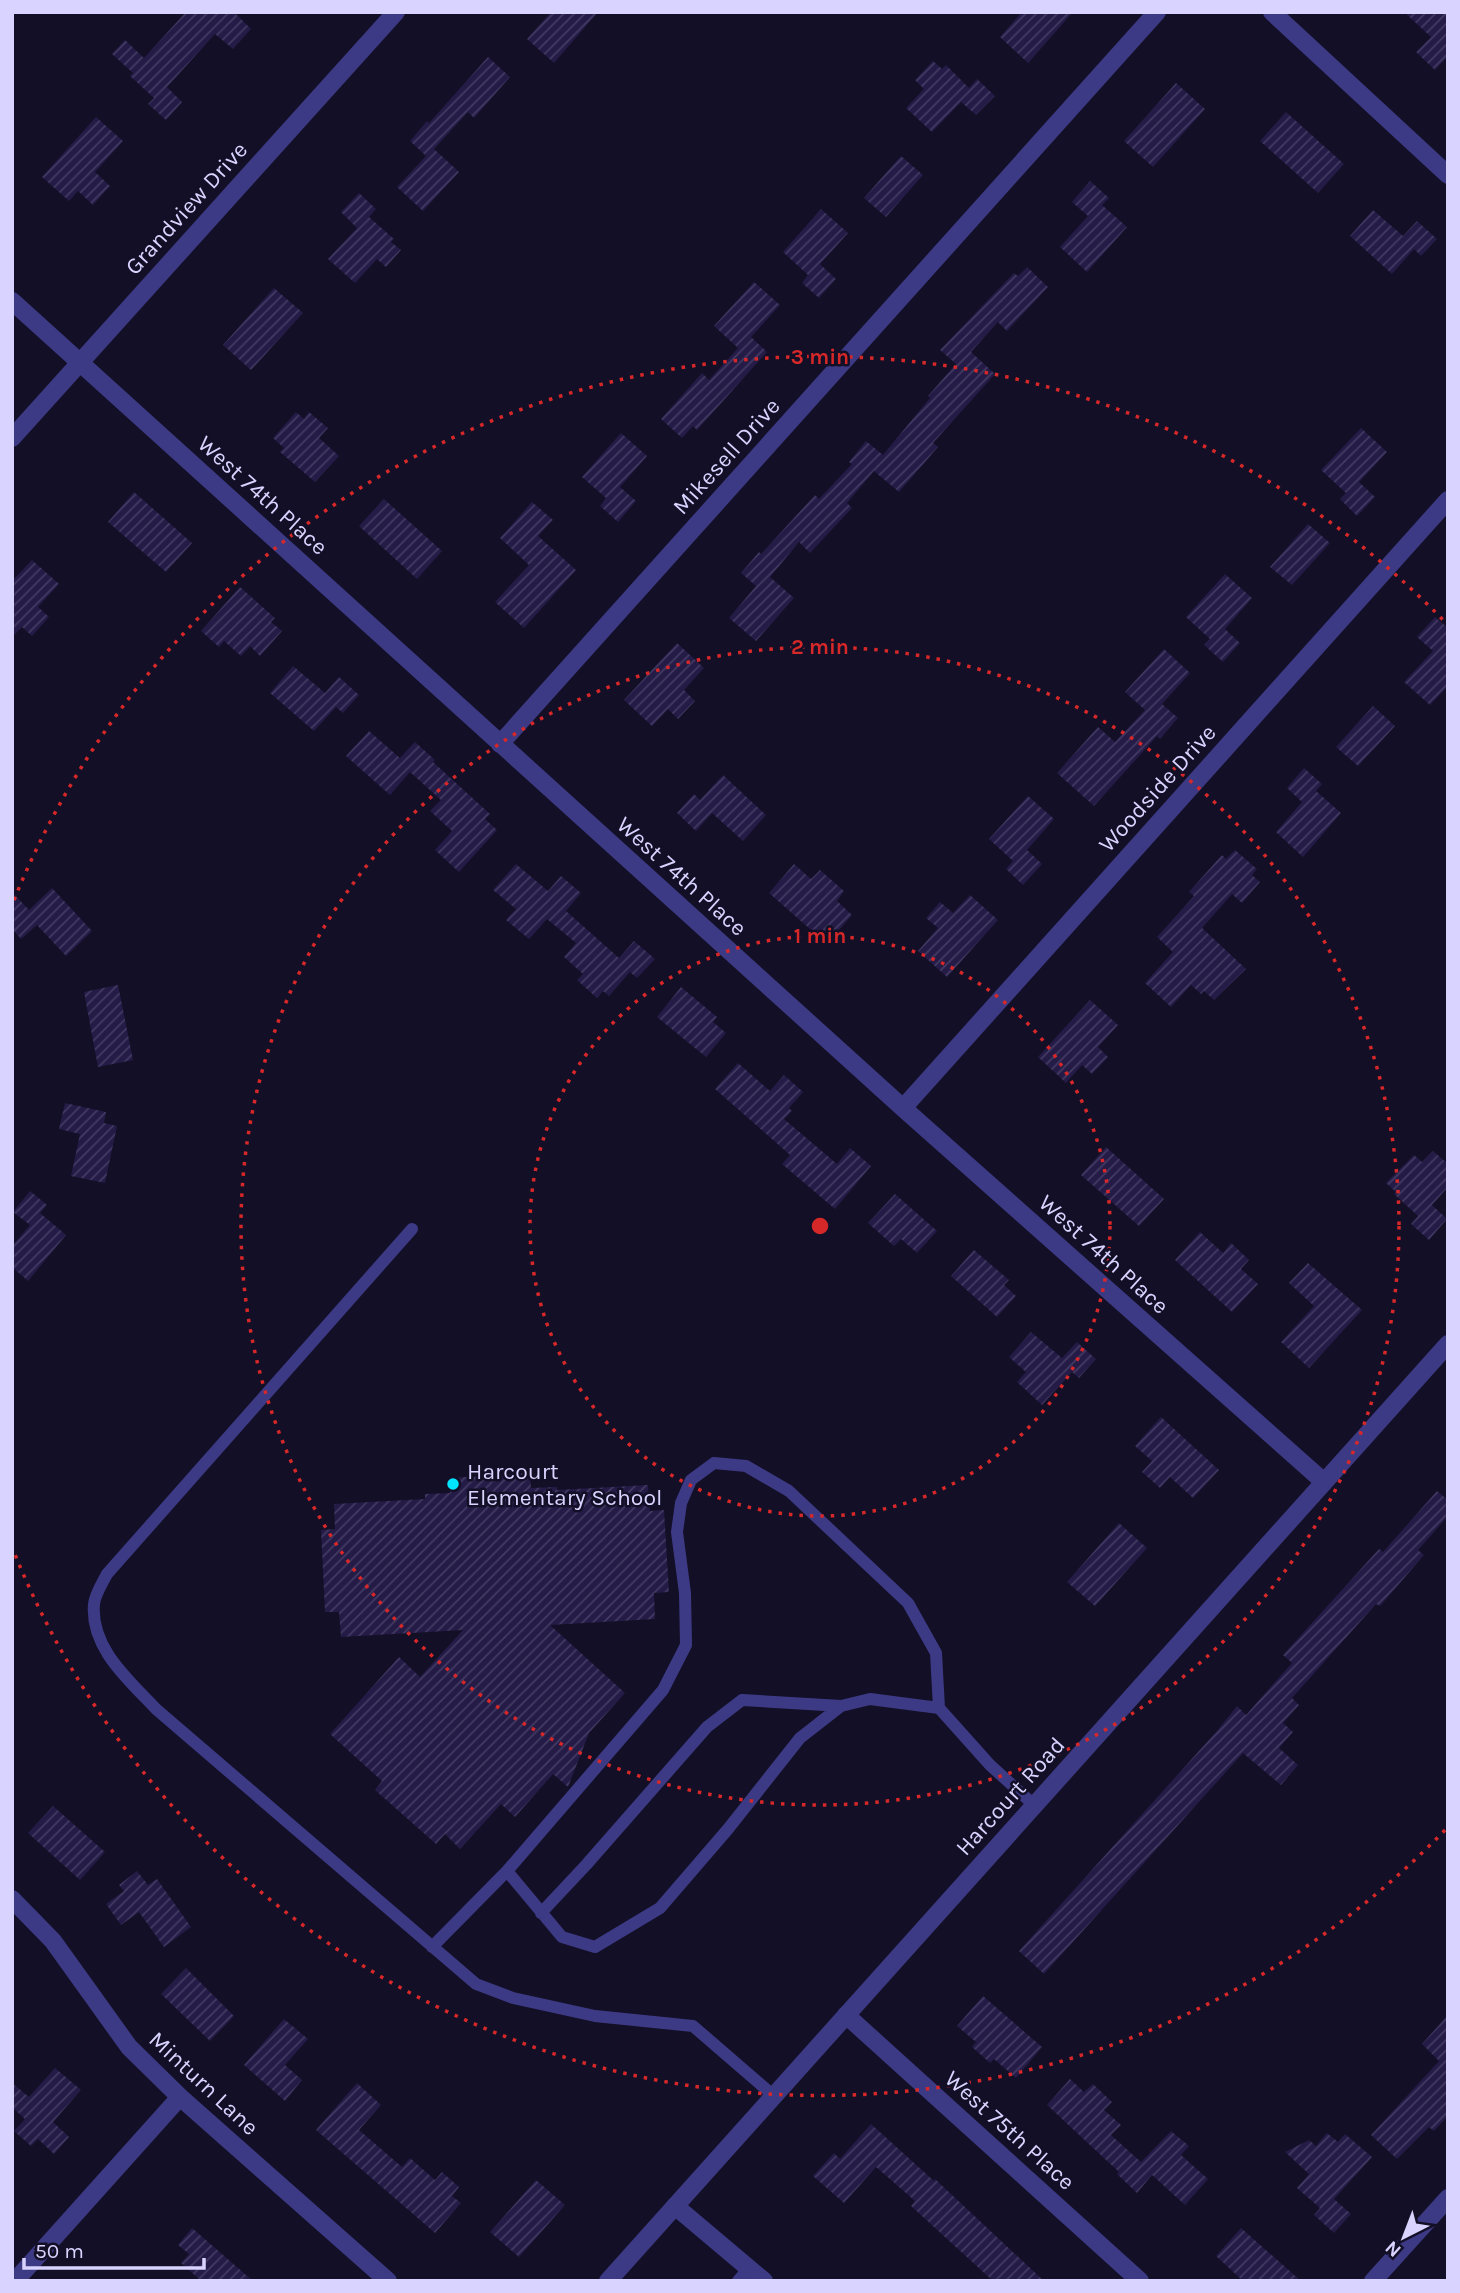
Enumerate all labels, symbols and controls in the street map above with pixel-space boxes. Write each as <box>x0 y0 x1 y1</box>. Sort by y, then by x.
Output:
street label: Grandview Drive <box>120 136 253 280</box>
text: 3 min <box>791 345 849 369</box>
street label: Mikesell Drive <box>667 393 786 520</box>
street label: West 74th Place <box>192 430 333 561</box>
text: 2 min <box>791 635 849 659</box>
street label: Woodside Drive <box>1093 719 1222 858</box>
street label: West 74th Place <box>611 811 752 942</box>
text: 1 min <box>794 924 846 948</box>
street label: West 74th Place <box>1033 1189 1174 1320</box>
centre of rings <box>808 1214 832 1238</box>
place label: Harcourt Elementary School <box>467 1458 662 1511</box>
marker: Harcourt Elementary School <box>445 1476 461 1492</box>
street label: Harcourt Road <box>950 1732 1071 1861</box>
street label: Minturn Lane <box>143 2026 264 2141</box>
street label: West 75th Place <box>939 2065 1080 2196</box>
north arrow <box>1369 2202 1439 2272</box>
scale bar <box>24 2226 205 2270</box>
text: N <box>1381 2236 1406 2262</box>
text: 50 m <box>35 2239 84 2263</box>

